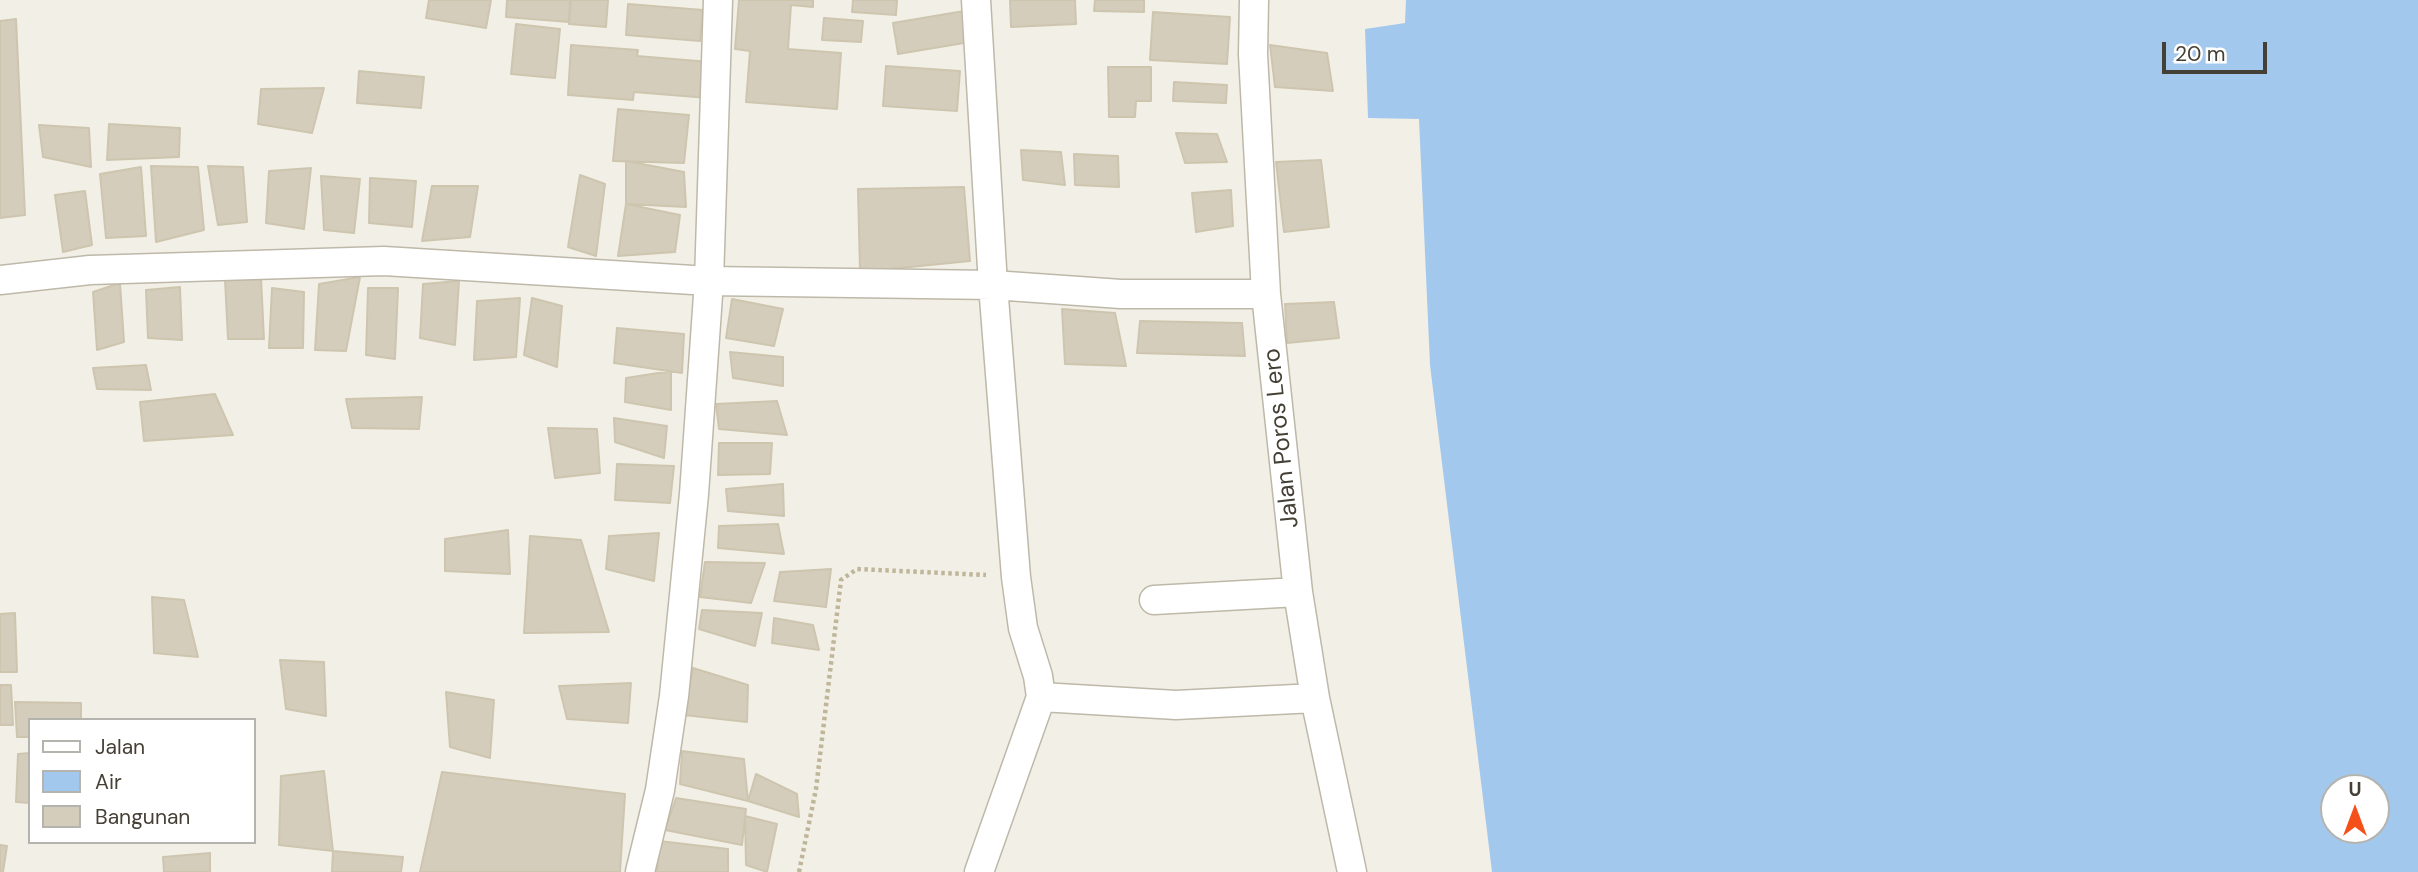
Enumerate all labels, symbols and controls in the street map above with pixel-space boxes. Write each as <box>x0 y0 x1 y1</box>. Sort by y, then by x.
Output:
scale bar <box>2166 28 2271 72</box>
text: 20 m <box>2175 40 2226 68</box>
street label: Jalan Poros Lero <box>1258 347 1306 529</box>
legend <box>28 718 256 844</box>
text: Jalan <box>95 733 145 761</box>
text: Air <box>95 768 122 796</box>
north arrow <box>2320 774 2390 844</box>
text: U <box>2348 777 2362 802</box>
text: Bangunan <box>95 803 190 831</box>

